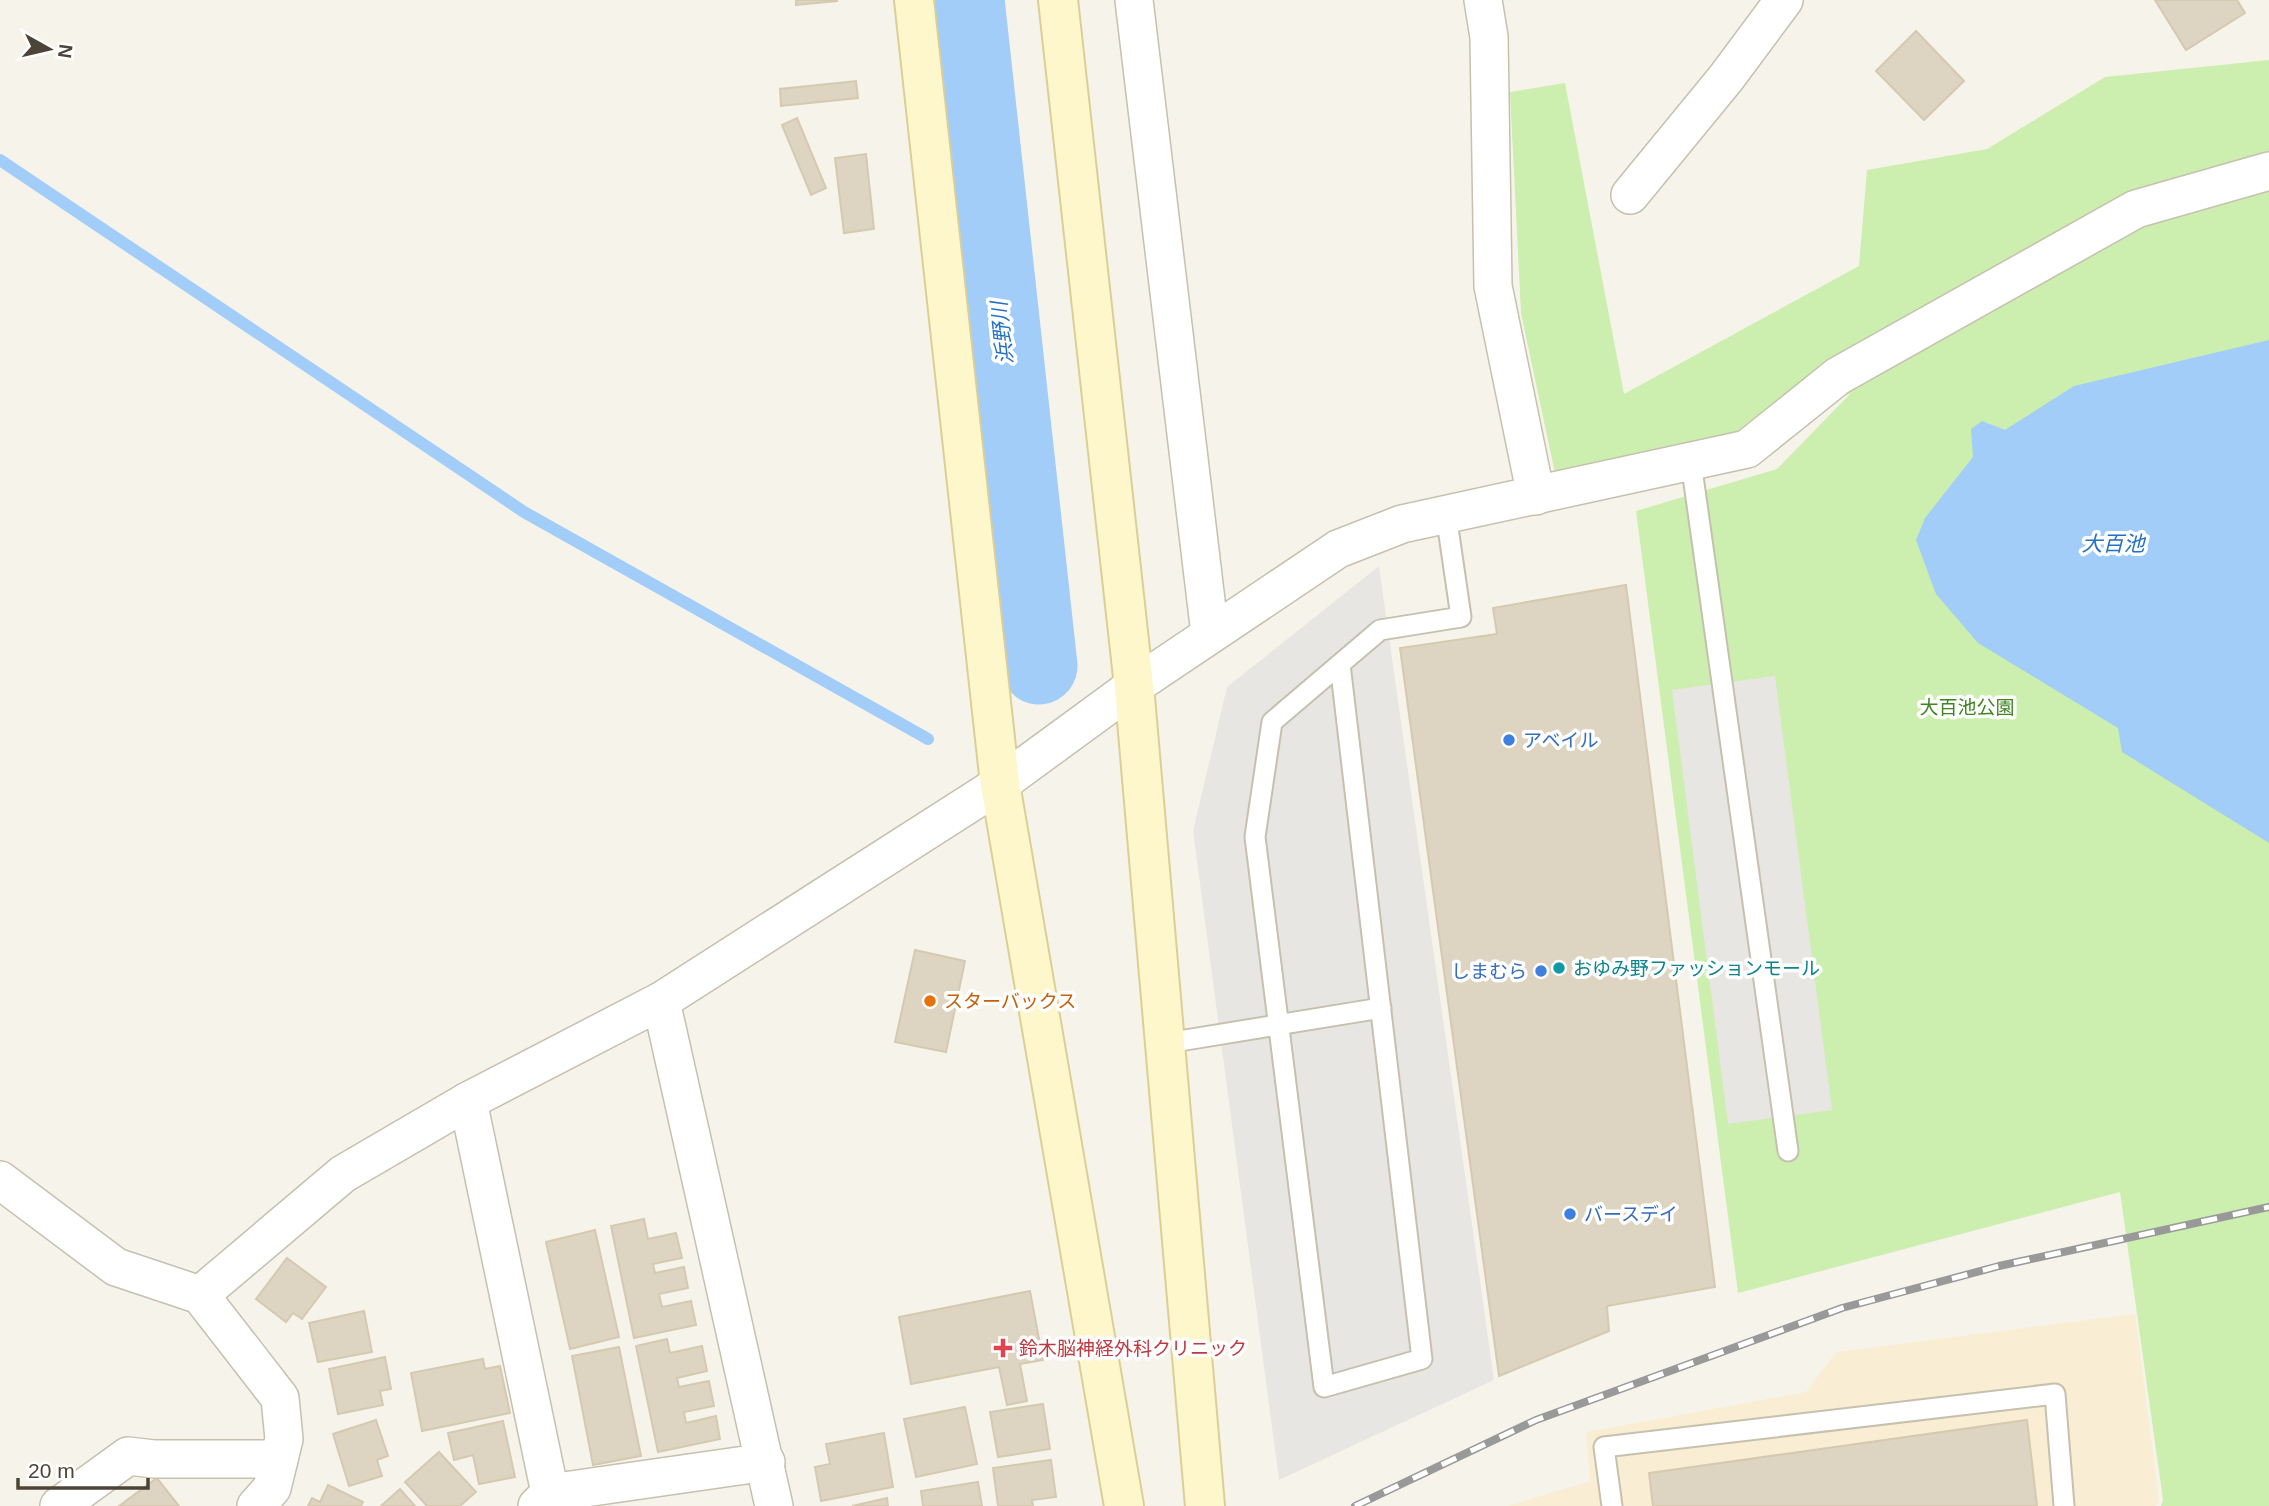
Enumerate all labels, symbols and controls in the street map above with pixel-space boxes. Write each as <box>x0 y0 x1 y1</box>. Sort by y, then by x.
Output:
north arrow <box>14 14 84 84</box>
text: N <box>54 43 77 60</box>
water label: 浜野川 <box>987 298 1017 366</box>
water label: 大百池 <box>2082 532 2146 555</box>
park label: 大百池公園 <box>1919 697 2015 718</box>
place label: アベイル <box>1523 730 1599 751</box>
marker: アベイル <box>1501 732 1517 748</box>
place label: おゆみ野ファッションモール <box>1573 958 1820 979</box>
marker: おゆみ野ファッションモール <box>1551 960 1567 976</box>
place label: しまむら <box>1451 961 1527 982</box>
marker: しまむら <box>1533 963 1549 979</box>
place label: スターバックス <box>944 991 1076 1012</box>
marker: スターバックス <box>922 993 938 1009</box>
place label: バースデイ <box>1584 1204 1678 1225</box>
marker: バースデイ <box>1562 1206 1578 1222</box>
marker: 鈴木脳神経外科クリニック <box>993 1338 1013 1358</box>
place label: 鈴木脳神経外科クリニック <box>1019 1338 1247 1359</box>
scale bar <box>18 1446 147 1490</box>
text: 20 m <box>28 1459 75 1482</box>

